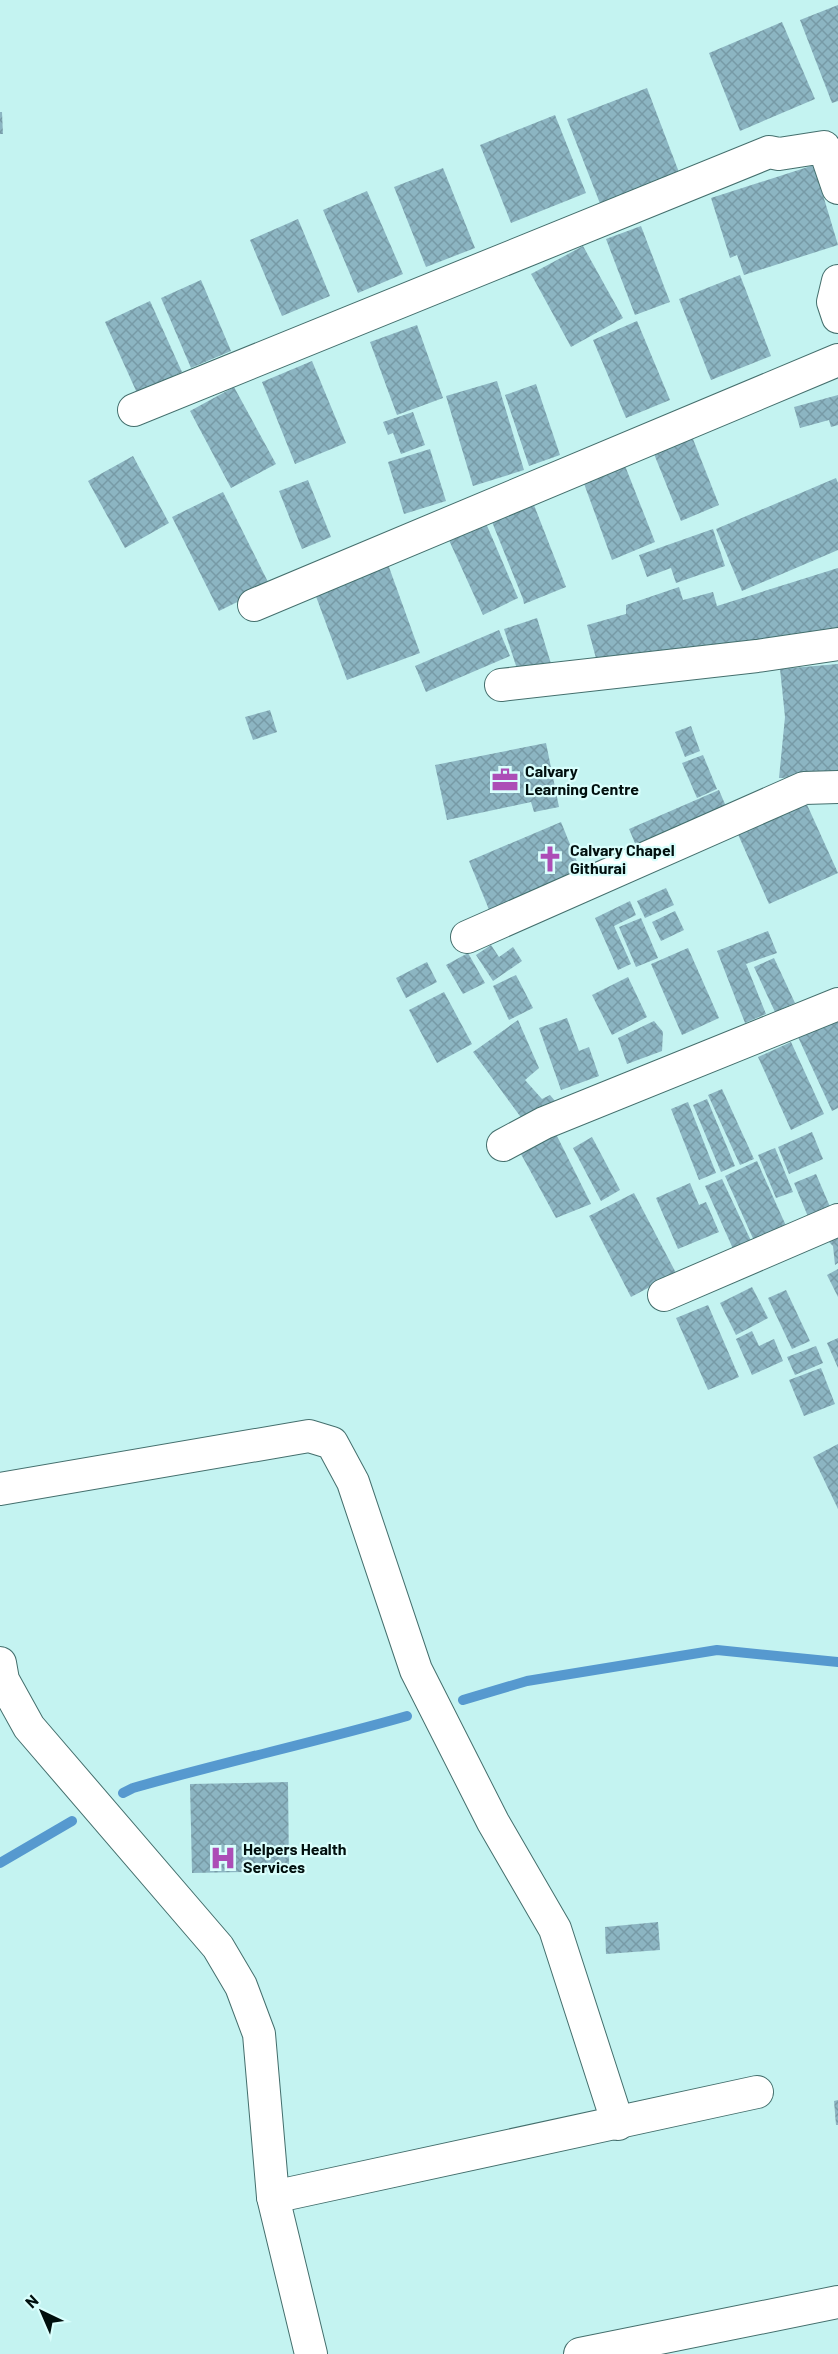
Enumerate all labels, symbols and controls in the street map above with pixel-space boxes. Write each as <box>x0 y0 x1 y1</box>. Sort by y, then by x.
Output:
place label: Calvary Learning Centre <box>525 761 639 798</box>
office icon: Calvary Learning Centre <box>490 765 520 795</box>
place label: Calvary Chapel Githurai <box>570 840 675 877</box>
church icon: Calvary Chapel Githurai <box>535 844 565 874</box>
place label: Helpers Health Services <box>243 1839 347 1876</box>
hospital icon: Helpers Health Services <box>208 1843 238 1873</box>
north arrow <box>12 2282 72 2342</box>
text: N <box>21 2290 42 2311</box>

